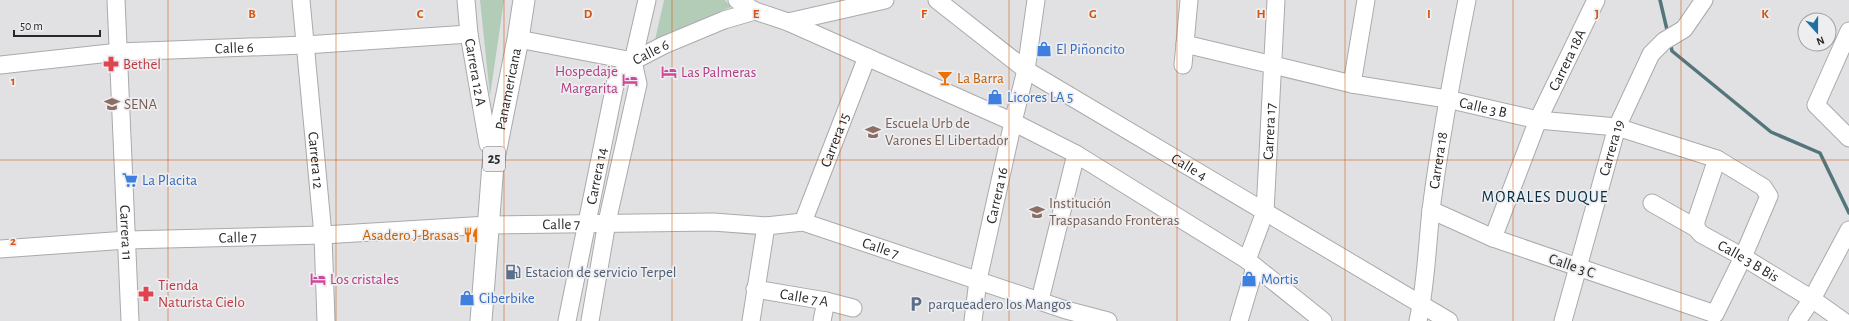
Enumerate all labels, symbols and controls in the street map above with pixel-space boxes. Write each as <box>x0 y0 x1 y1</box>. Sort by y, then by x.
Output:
text: B <box>248 8 256 21</box>
text: C <box>417 8 424 21</box>
text: D <box>584 8 593 21</box>
text: E <box>753 8 760 21</box>
text: F <box>921 8 928 21</box>
text: G <box>1089 8 1097 21</box>
text: H <box>1256 8 1266 21</box>
text: I <box>1427 8 1431 21</box>
text: J <box>1595 8 1599 21</box>
text: K <box>1761 8 1769 21</box>
scale bar <box>14 12 100 38</box>
north arrow <box>1797 12 1837 52</box>
text: 50 m <box>20 20 43 32</box>
street label: Carrera 18A <box>1546 27 1588 93</box>
text: N <box>1815 34 1826 47</box>
street label: Calle 6 <box>630 36 671 67</box>
street label: Carrera 12 A <box>462 37 489 108</box>
street label: Calle 6 <box>215 39 254 56</box>
shop icon: El Piñoncito <box>1035 40 1053 58</box>
place label: El Piñoncito <box>1056 42 1125 57</box>
street label: Panamericana <box>492 47 524 131</box>
pharmacy icon: Bethel <box>102 55 120 73</box>
place label: Bethel <box>123 57 161 72</box>
hotel icon: Las Palmeras <box>660 63 678 81</box>
place label: Hospedaje Margarita <box>555 64 618 96</box>
place label: Las Palmeras <box>681 65 756 80</box>
bar icon: La Barra <box>936 69 954 87</box>
hotel icon: Hospedaje Margarita <box>621 71 639 89</box>
place label: La Barra <box>957 71 1004 86</box>
text: 1 <box>11 75 15 88</box>
shop icon: Licores LA 5 <box>986 88 1004 106</box>
place label: Licores LA 5 <box>1007 90 1073 105</box>
school or university icon: SENA <box>103 95 121 113</box>
street label: Calle 3 B <box>1458 95 1508 120</box>
place label: SENA <box>124 97 158 112</box>
street label: Carrera 17 <box>1260 103 1278 160</box>
street label: Carrera 15 <box>818 111 852 169</box>
place label: Escuela Urb de Varones El Libertador <box>885 116 1009 148</box>
street label: Carrera 19 <box>1596 117 1627 177</box>
school or university icon: Escuela Urb de Varones El Libertador <box>864 123 882 141</box>
street label: Carrera 12 <box>306 131 326 190</box>
street label: Carrera 18 <box>1426 131 1450 190</box>
street label: Carrera 14 <box>583 146 610 206</box>
road number: 25 <box>483 147 505 171</box>
street label: Calle 4 <box>1169 150 1210 183</box>
street label: Carrera 16 <box>983 166 1010 225</box>
supermarket icon: La Placita <box>121 171 139 189</box>
place label: La Placita <box>142 173 197 188</box>
district label: MORALES DUQUE <box>1482 189 1608 206</box>
place label: Institución Traspasando Fronteras <box>1049 196 1179 228</box>
school or university icon: Institución Traspasando Fronteras <box>1028 203 1046 221</box>
street label: Carrera 11 <box>117 205 135 261</box>
street label: Calle 7 <box>542 216 580 232</box>
restaurant icon: Asadero J-Brasas <box>462 226 480 244</box>
place label: Asadero J-Brasas <box>363 228 459 243</box>
street label: Calle 7 <box>219 229 257 245</box>
text: 2 <box>10 235 16 248</box>
street label: Calle 7 <box>860 235 901 261</box>
street label: Calle 3 B Bis <box>1715 237 1782 285</box>
street label: Calle 3 C <box>1547 251 1597 281</box>
fuel station icon: Estacion de servicio Terpel <box>504 263 522 281</box>
place label: Estacion de servicio Terpel <box>525 265 677 280</box>
hotel icon: Los cristales <box>309 270 327 288</box>
shop icon: Mortis <box>1240 270 1258 288</box>
place label: Los cristales <box>330 272 399 287</box>
place label: Mortis <box>1261 272 1299 287</box>
place label: Tienda Naturista Cielo <box>158 278 245 310</box>
pharmacy icon: Tienda Naturista Cielo <box>137 285 155 303</box>
street label: Calle 7 A <box>779 286 830 309</box>
shop icon: Ciberbike <box>458 289 476 307</box>
place label: Ciberbike <box>479 291 535 306</box>
parking icon: parqueadero los Mangos <box>907 295 925 313</box>
place label: parqueadero los Mangos <box>928 297 1071 312</box>

